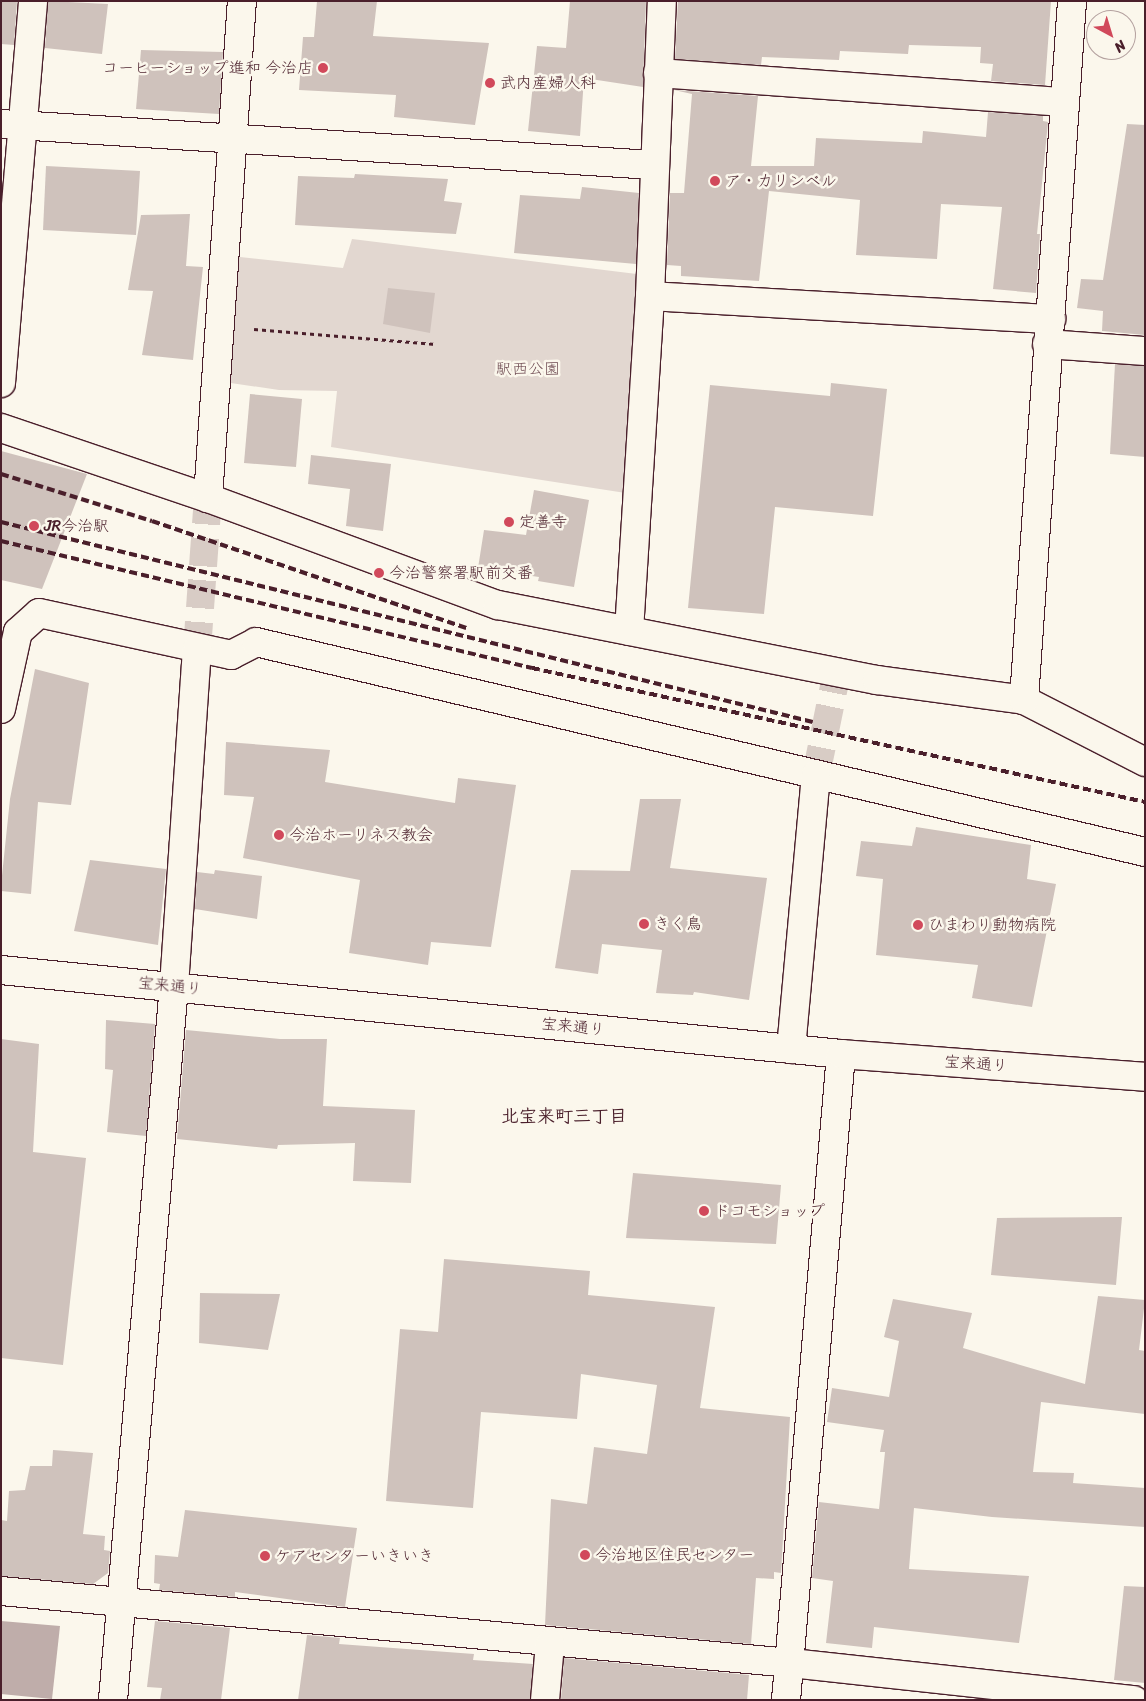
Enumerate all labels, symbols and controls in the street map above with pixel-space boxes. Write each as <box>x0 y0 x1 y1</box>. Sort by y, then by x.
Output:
north arrow <box>1086 10 1136 60</box>
text: N <box>1108 33 1132 59</box>
place label: コーヒーショップ進和 今治店 <box>102 58 313 78</box>
marker: コーヒーショップ進和 今治店 <box>317 62 329 74</box>
place label: 武内産婦人科 <box>500 73 596 93</box>
marker: 武内産婦人科 <box>484 77 496 89</box>
place label: ア・カリンベル <box>725 171 837 191</box>
marker: ア・カリンベル <box>709 175 721 187</box>
park label: 駅西公園 <box>496 359 560 379</box>
place label: 定善寺 <box>519 512 567 532</box>
place label: JR今治駅 <box>44 516 109 536</box>
marker: 定善寺 <box>503 516 515 528</box>
marker: JR今治駅 <box>28 520 40 532</box>
place label: 今治警察署駅前交番 <box>389 563 533 583</box>
marker: 今治警察署駅前交番 <box>373 567 385 579</box>
place label: 今治ホーリネス教会 <box>289 825 433 845</box>
marker: 今治ホーリネス教会 <box>273 829 285 841</box>
place label: きく鳥 <box>654 914 702 934</box>
place label: ひまわり動物病院 <box>928 915 1056 935</box>
marker: きく鳥 <box>638 918 650 930</box>
marker: ひまわり動物病院 <box>912 919 924 931</box>
street label: 宝来通り <box>137 973 203 999</box>
street label: 宝来通り <box>540 1014 606 1040</box>
street label: 宝来通り <box>943 1052 1009 1076</box>
district label: 北宝来町三丁目 <box>501 1105 627 1127</box>
place label: ドコモショップ <box>714 1201 826 1221</box>
marker: ドコモショップ <box>698 1205 710 1217</box>
place label: 今治地区住民センター <box>595 1545 755 1565</box>
place label: ケアセンターいきいき <box>275 1546 435 1566</box>
marker: 今治地区住民センター <box>579 1549 591 1561</box>
marker: ケアセンターいきいき <box>259 1550 271 1562</box>

